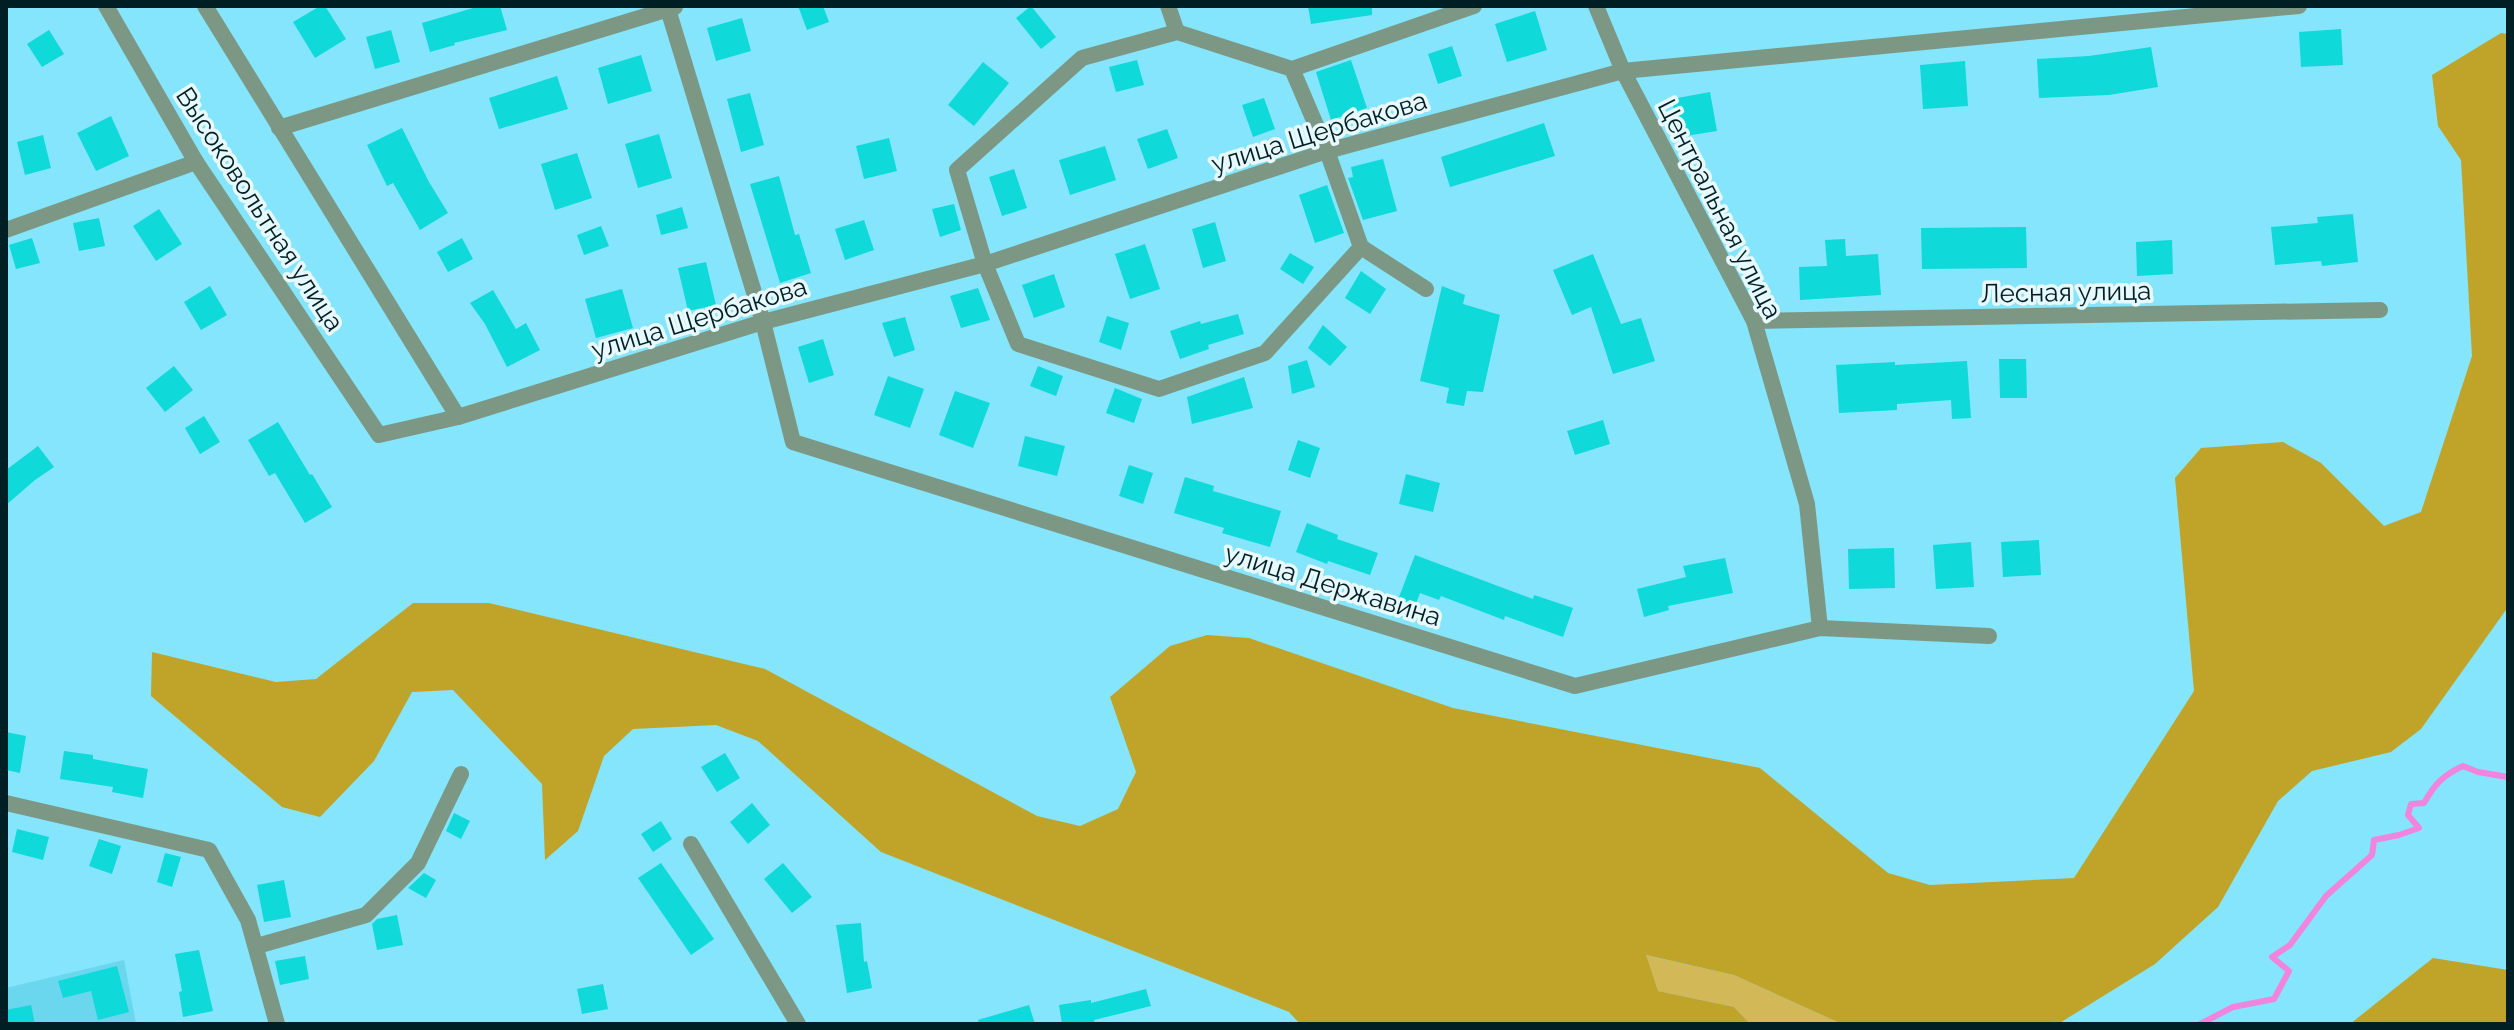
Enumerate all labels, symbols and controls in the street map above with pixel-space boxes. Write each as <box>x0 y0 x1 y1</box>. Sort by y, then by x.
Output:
street label: Высоковольтная улица <box>170 82 350 336</box>
street label: улица Щербакова <box>1208 85 1430 179</box>
street label: Центральная улица <box>1652 94 1788 324</box>
street label: улица Щербакова <box>588 271 810 365</box>
street label: Лесная улица <box>1980 276 2152 308</box>
street label: улица Державина <box>1221 538 1445 632</box>

